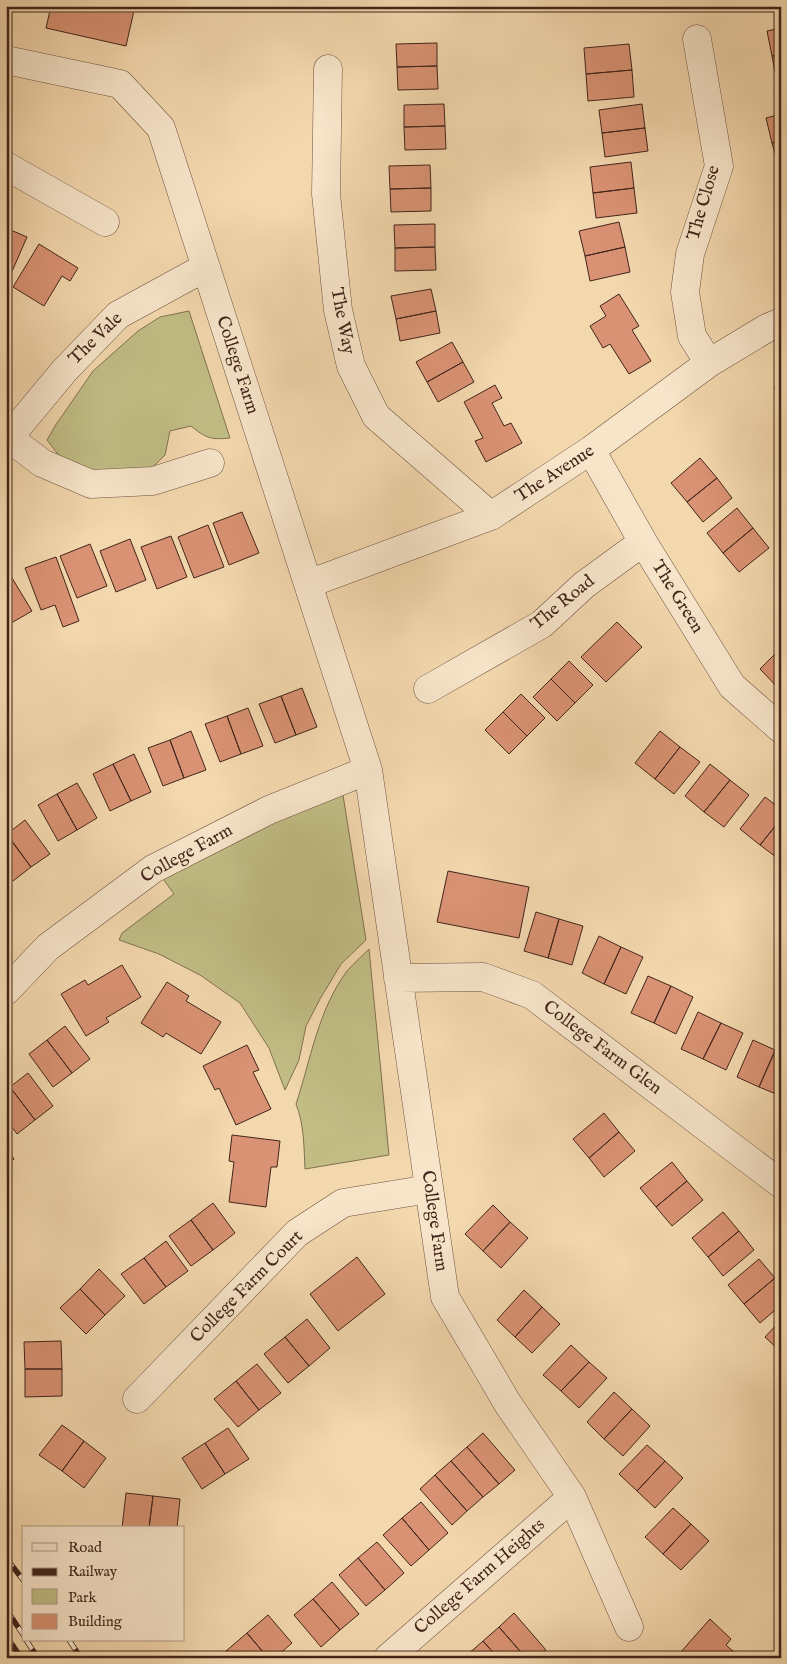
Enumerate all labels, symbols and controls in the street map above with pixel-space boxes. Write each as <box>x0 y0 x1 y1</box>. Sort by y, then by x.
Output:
street label: The Close <box>682 163 726 243</box>
street label: The Way <box>324 286 360 356</box>
street label: The Vale <box>64 308 128 370</box>
street label: College Farm <box>210 313 264 417</box>
street label: The Avenue <box>511 440 599 508</box>
street label: The Green <box>646 556 709 638</box>
street label: The Road <box>526 570 600 636</box>
street label: College Farm <box>137 819 237 889</box>
street label: College Farm Glen <box>538 996 666 1100</box>
street label: College Farm <box>416 1169 452 1273</box>
street label: College Farm Court <box>186 1226 308 1348</box>
street label: College Farm Heights <box>410 1514 550 1640</box>
legend <box>22 1526 185 1642</box>
text: Road <box>68 1538 103 1557</box>
text: Railway <box>68 1562 118 1581</box>
text: Park <box>68 1588 98 1607</box>
text: Building <box>68 1612 123 1631</box>

